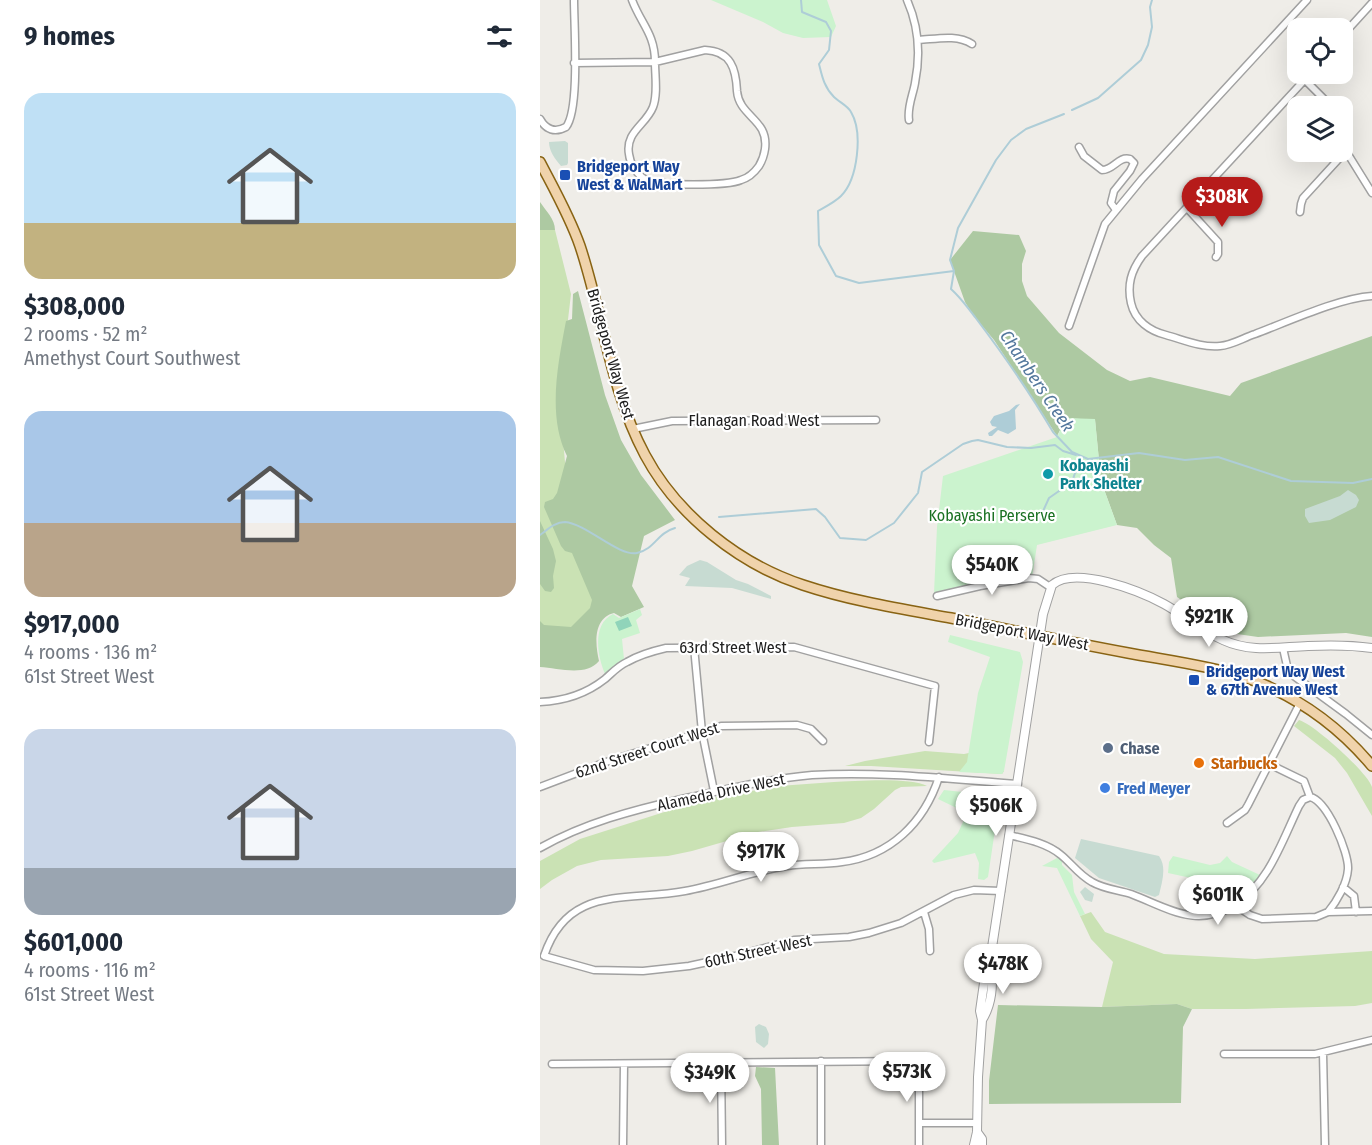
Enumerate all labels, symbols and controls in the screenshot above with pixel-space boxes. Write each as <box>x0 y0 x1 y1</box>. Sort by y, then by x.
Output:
map controls <box>1287 18 1353 162</box>
button: locate <box>1287 18 1353 84</box>
icon: filters <box>483 20 516 53</box>
text: 9 homes <box>24 21 115 52</box>
button: layers <box>1287 96 1353 162</box>
icon: home <box>216 132 324 240</box>
place label: Bridgeport Way West & WalMart <box>577 157 683 194</box>
marker: Bridgeport Way West & WalMart <box>558 168 572 182</box>
pin: $308K <box>1180 177 1264 228</box>
text: $308K <box>1196 184 1248 208</box>
street label: Bridgeport Way West <box>583 286 639 422</box>
text: $308,000 <box>24 291 125 322</box>
text: 2 rooms · 52 m² <box>24 322 148 346</box>
water label: Chambers Creek <box>995 326 1079 436</box>
text: Amethyst Court Southwest <box>24 346 240 370</box>
street label: Flanagan Road West <box>689 411 820 430</box>
icon: home <box>216 450 324 558</box>
place label: Kobayashi Park Shelter <box>1060 456 1142 493</box>
marker: Kobayashi Park Shelter <box>1041 467 1055 481</box>
park label: Kobayashi Perserve <box>929 506 1055 525</box>
pin: $540K <box>950 545 1034 596</box>
text: $540K <box>966 552 1018 576</box>
pin: $921K <box>1167 597 1251 648</box>
text: $921K <box>1185 604 1233 628</box>
text: $917,000 <box>24 609 120 640</box>
street label: Bridgeport Way West <box>954 610 1091 654</box>
street label: 63rd Street West <box>679 638 787 657</box>
text: 4 rooms · 136 m² <box>24 640 157 664</box>
place label: Bridgeport Way West & 67th Avenue West <box>1206 662 1345 699</box>
text: 61st Street West <box>24 664 154 688</box>
marker: Bridgeport Way West & 67th Avenue West <box>1187 673 1201 687</box>
street label: 62nd Street Court West <box>573 718 722 782</box>
place label: Chase <box>1120 739 1160 758</box>
marker: Chase <box>1101 741 1115 755</box>
place label: Starbucks <box>1211 754 1278 773</box>
marker: Starbucks <box>1192 756 1206 770</box>
icon: home <box>216 768 324 876</box>
street label: Alameda Drive West <box>655 769 787 815</box>
place label: Fred Meyer <box>1117 779 1190 798</box>
marker: Fred Meyer <box>1098 781 1112 795</box>
pin: $506K <box>954 786 1038 837</box>
text: $506K <box>970 793 1022 817</box>
pin: $917K <box>719 832 803 883</box>
text: $917K <box>737 839 785 863</box>
pin: $601K <box>1176 875 1260 926</box>
text: $601K <box>1193 882 1243 906</box>
text: $601,000 <box>24 927 123 958</box>
street label: 60th Street West <box>703 930 814 972</box>
pin: $478K <box>961 944 1045 995</box>
text: $478K <box>978 951 1028 975</box>
text: 4 rooms · 116 m² <box>24 958 156 982</box>
text: 61st Street West <box>24 982 154 1006</box>
pin: $573K <box>865 1052 949 1103</box>
pin: $349K <box>668 1053 752 1104</box>
text: $573K <box>883 1059 931 1083</box>
text: $349K <box>684 1060 736 1084</box>

